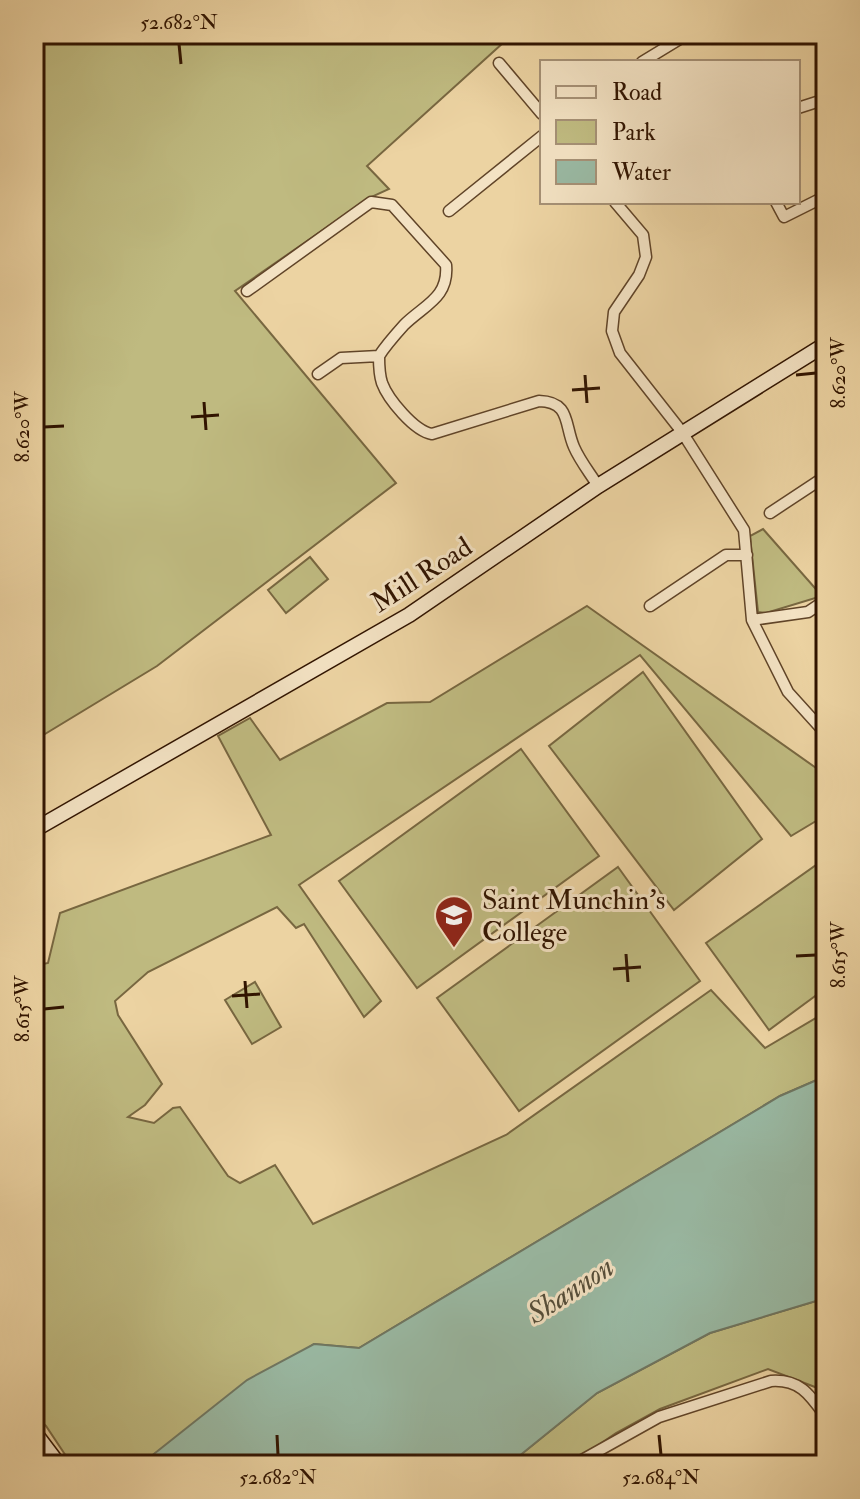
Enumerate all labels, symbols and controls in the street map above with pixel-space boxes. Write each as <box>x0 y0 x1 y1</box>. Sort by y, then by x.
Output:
text: 52.682°N <box>140 10 218 35</box>
legend <box>540 60 800 204</box>
text: Road <box>612 77 662 108</box>
text: Park <box>612 117 656 148</box>
text: Water <box>611 157 671 188</box>
text: 8.620°W <box>826 337 851 409</box>
text: 8.620°W <box>10 391 35 463</box>
street label: Mill Road <box>365 530 479 621</box>
place label: Saint Munchin's College <box>482 883 665 950</box>
school or university icon: Saint Munchin's College <box>433 894 475 949</box>
text: 8.615°W <box>826 921 851 988</box>
text: 8.615°W <box>10 975 35 1042</box>
water label: Shannon <box>519 1249 621 1333</box>
text: 52.682°N <box>239 1465 317 1490</box>
text: 52.684°N <box>622 1465 700 1490</box>

